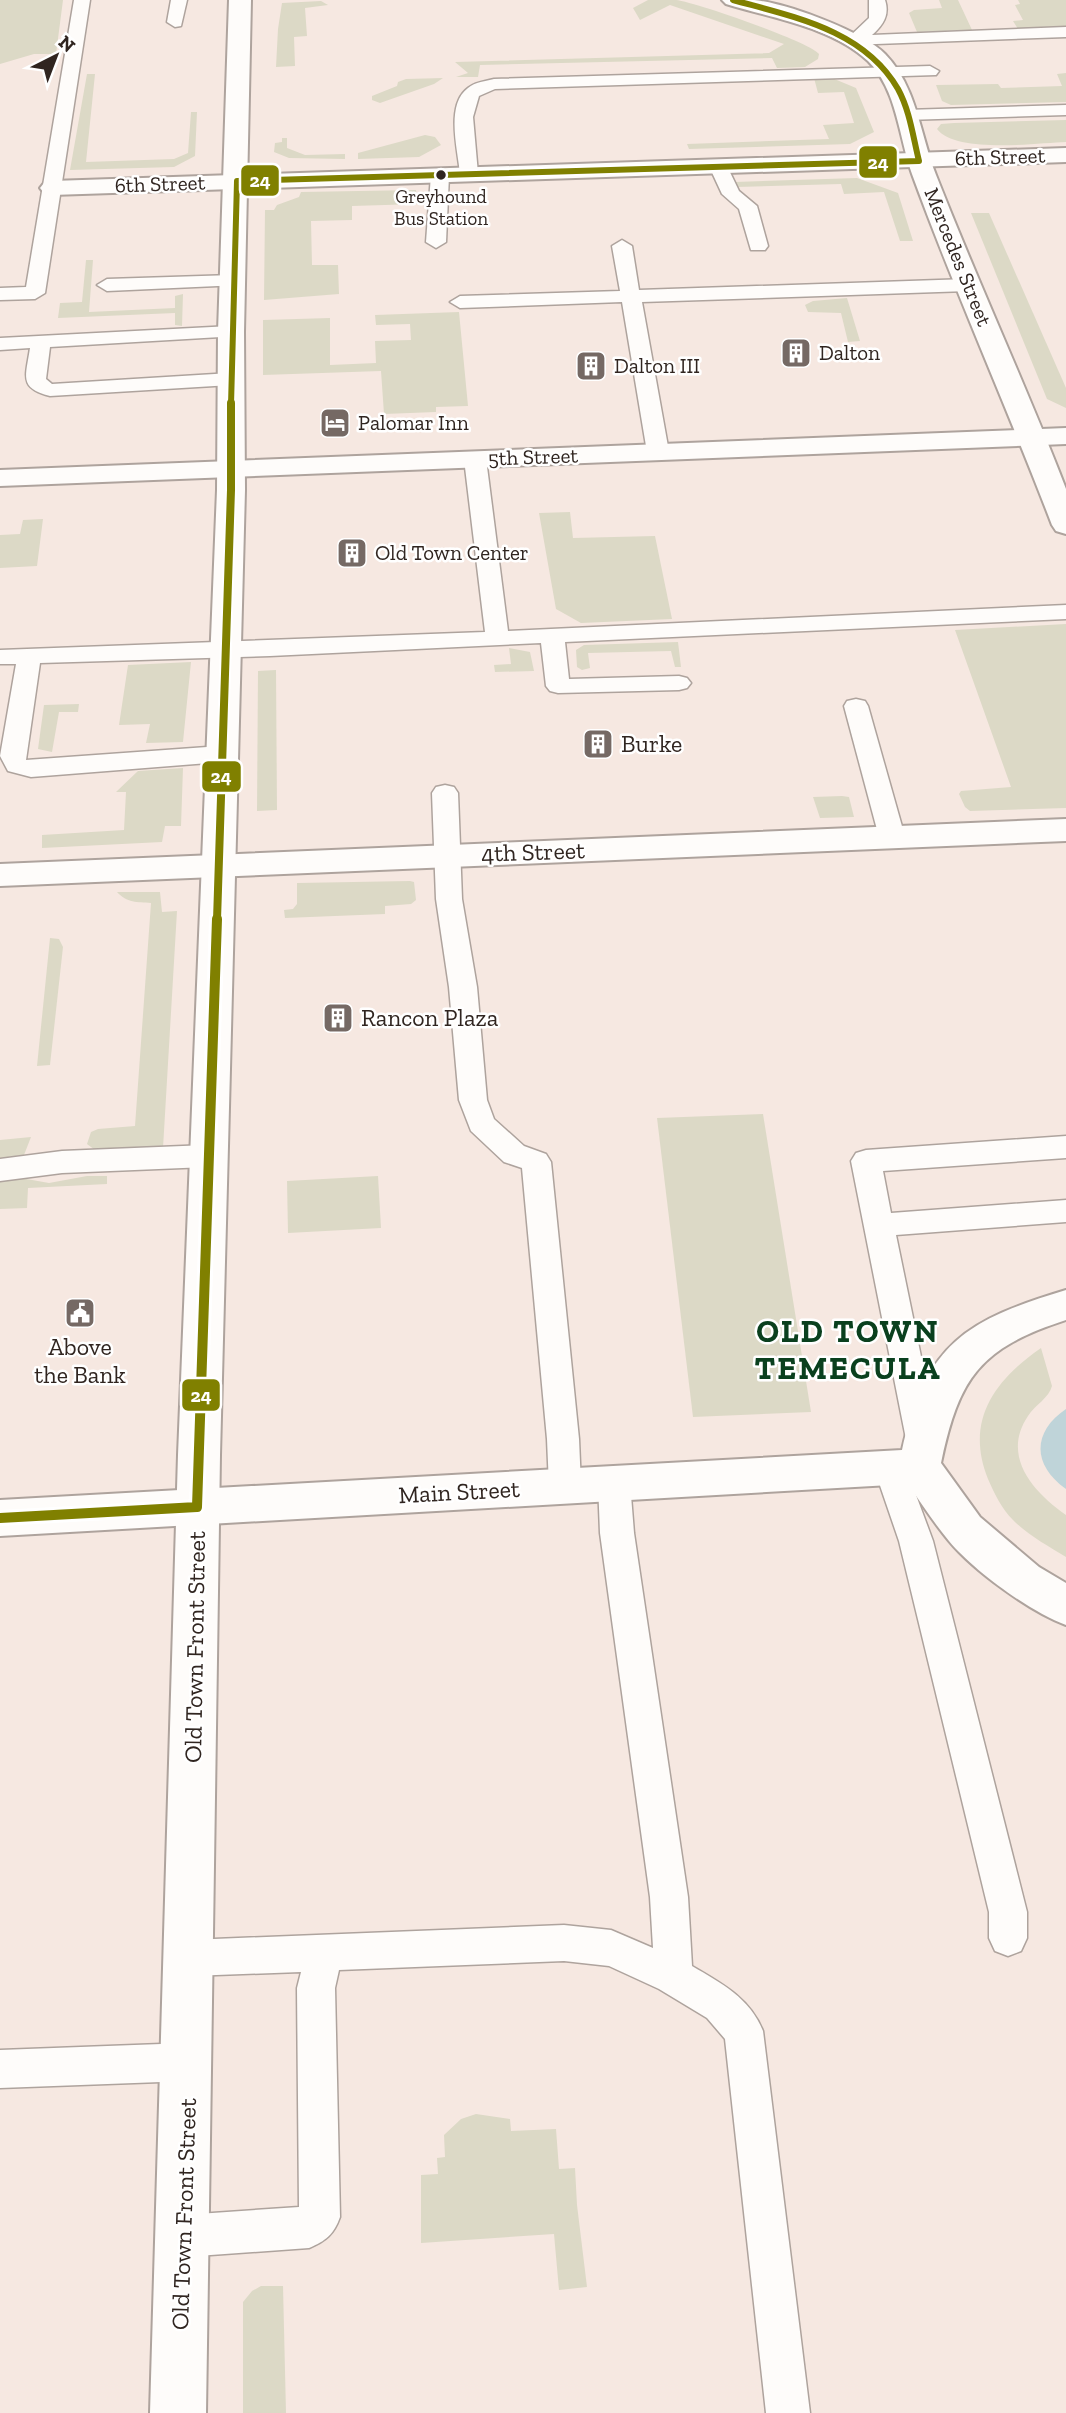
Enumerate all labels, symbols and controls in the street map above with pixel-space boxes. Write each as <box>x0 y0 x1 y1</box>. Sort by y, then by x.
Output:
north arrow <box>21 21 91 91</box>
text: N <box>54 30 80 57</box>
street label: 6th Street <box>954 142 1046 171</box>
line badge: 24 <box>858 145 898 179</box>
text: 24 <box>867 151 889 174</box>
line badge: 24 <box>240 164 280 197</box>
marker: Greyhound Bus Station <box>434 168 448 182</box>
street label: 6th Street <box>114 169 206 198</box>
text: 24 <box>249 169 271 192</box>
street label: Mercedes Street <box>919 184 998 330</box>
place label: Greyhound Bus Station <box>394 185 488 230</box>
building icon: Dalton <box>779 336 813 370</box>
place label: Dalton <box>819 340 880 365</box>
building icon: Dalton III <box>574 349 608 383</box>
place label: Dalton III <box>614 353 700 378</box>
hotel icon: Palomar Inn <box>318 406 352 440</box>
place label: Palomar Inn <box>358 410 469 435</box>
street label: 5th Street <box>487 442 579 471</box>
building icon: Old Town Center <box>335 536 369 570</box>
place label: Old Town Center <box>375 540 529 565</box>
building icon: Burke <box>581 727 615 761</box>
place label: Burke <box>621 729 682 758</box>
line badge: 24 <box>201 760 242 793</box>
text: 24 <box>210 765 232 788</box>
street label: 4th Street <box>481 835 585 868</box>
building icon: Rancon Plaza <box>321 1001 355 1035</box>
place label: Rancon Plaza <box>361 1003 499 1032</box>
public building icon: Above the Bank <box>63 1296 97 1330</box>
district label: OLD TOWN TEMECULA <box>754 1312 942 1387</box>
place label: Above the Bank <box>34 1332 126 1389</box>
line badge: 24 <box>181 1378 221 1412</box>
text: 24 <box>190 1384 212 1407</box>
street label: Main Street <box>397 1474 521 1509</box>
street label: Old Town Front Street <box>178 1531 211 1763</box>
street label: Old Town Front Street <box>165 2098 202 2330</box>

